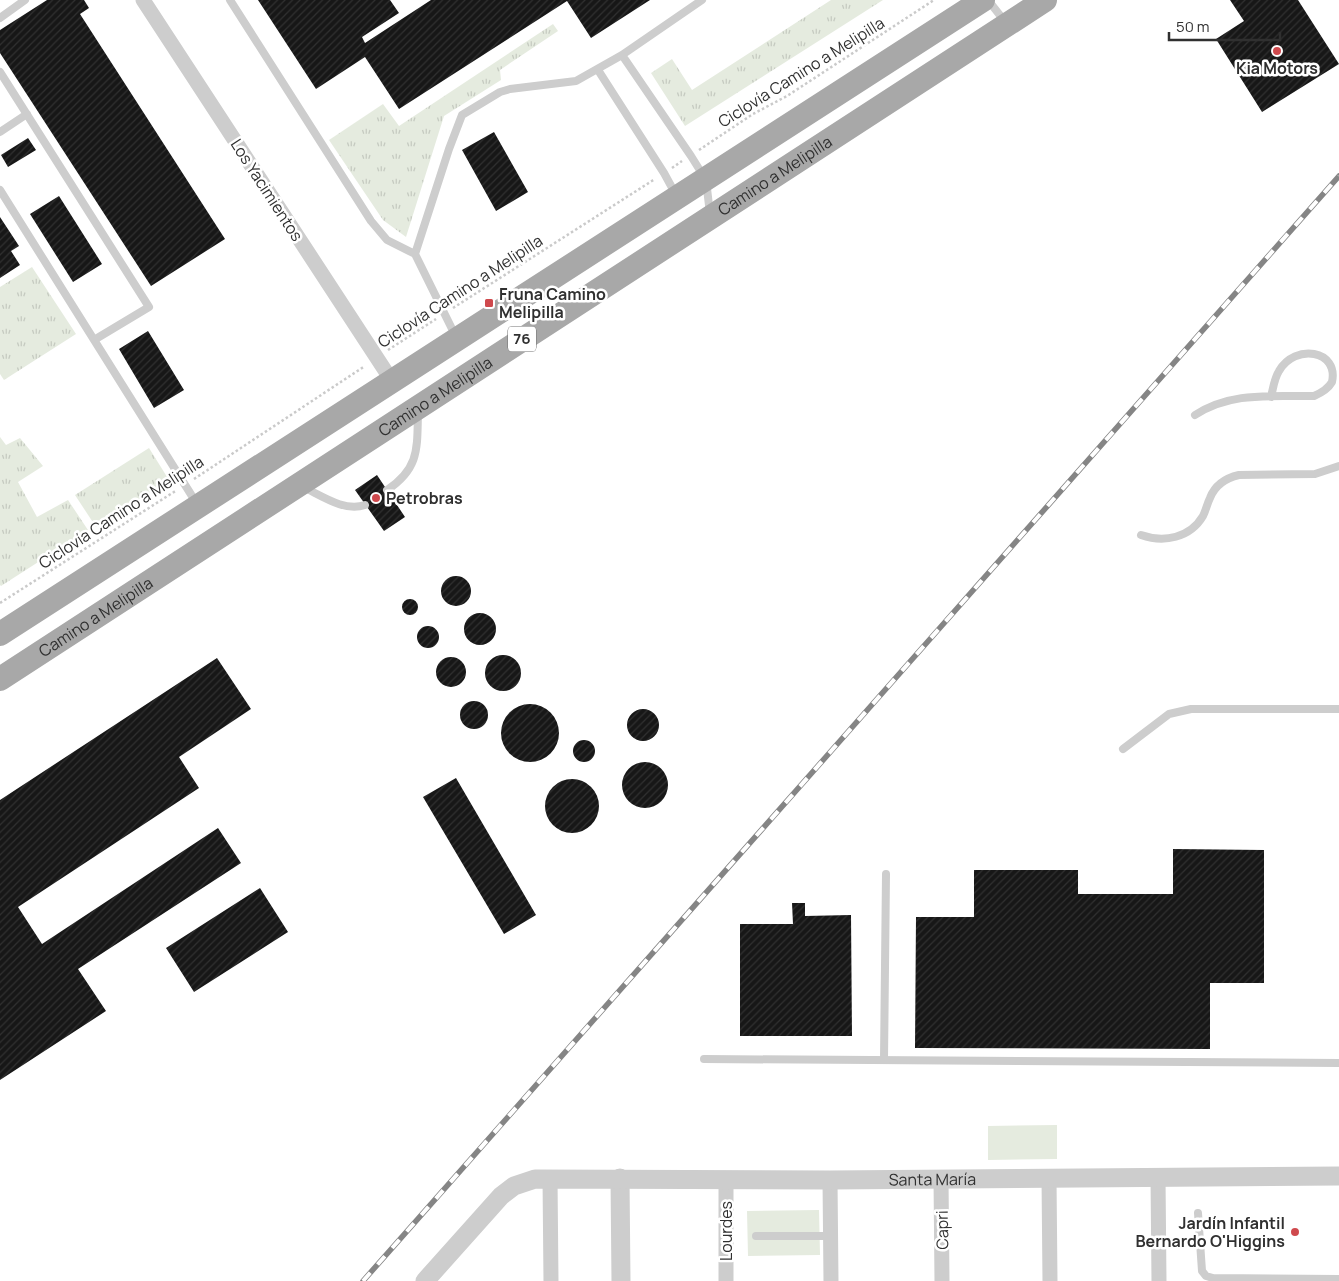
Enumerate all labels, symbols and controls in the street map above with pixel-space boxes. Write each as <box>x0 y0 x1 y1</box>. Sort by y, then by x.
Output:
scale bar <box>1169 10 1280 42</box>
street label: Ciclovía Camino a Melipilla <box>714 12 888 132</box>
text: 50 m <box>1176 16 1210 37</box>
marker: Kia Motors <box>1271 45 1283 57</box>
place label: Kia Motors <box>1236 57 1318 79</box>
street label: Camino a Melipilla <box>714 130 836 221</box>
street label: Los Yacimientos <box>226 135 308 245</box>
street label: Ciclovía Camino a Melipilla <box>373 229 547 353</box>
place label: Fruna Camino Melipilla <box>499 283 606 323</box>
marker: Fruna Camino Melipilla <box>483 297 495 309</box>
road number: 76 <box>508 326 536 352</box>
street label: Camino a Melipilla <box>374 351 496 441</box>
street label: Ciclovía Camino a Melipilla <box>34 450 208 574</box>
place label: Petrobras <box>386 487 463 509</box>
marker: Petrobras <box>370 492 382 504</box>
street label: Camino a Melipilla <box>34 572 157 662</box>
street label: Santa María <box>889 1168 976 1191</box>
street label: Lourdes <box>715 1201 737 1261</box>
street label: Capri <box>931 1210 953 1250</box>
place label: Jardín Infantil Bernardo O'Higgins <box>1135 1212 1285 1252</box>
marker: Jardín Infantil Bernardo O'Higgins <box>1289 1226 1301 1238</box>

